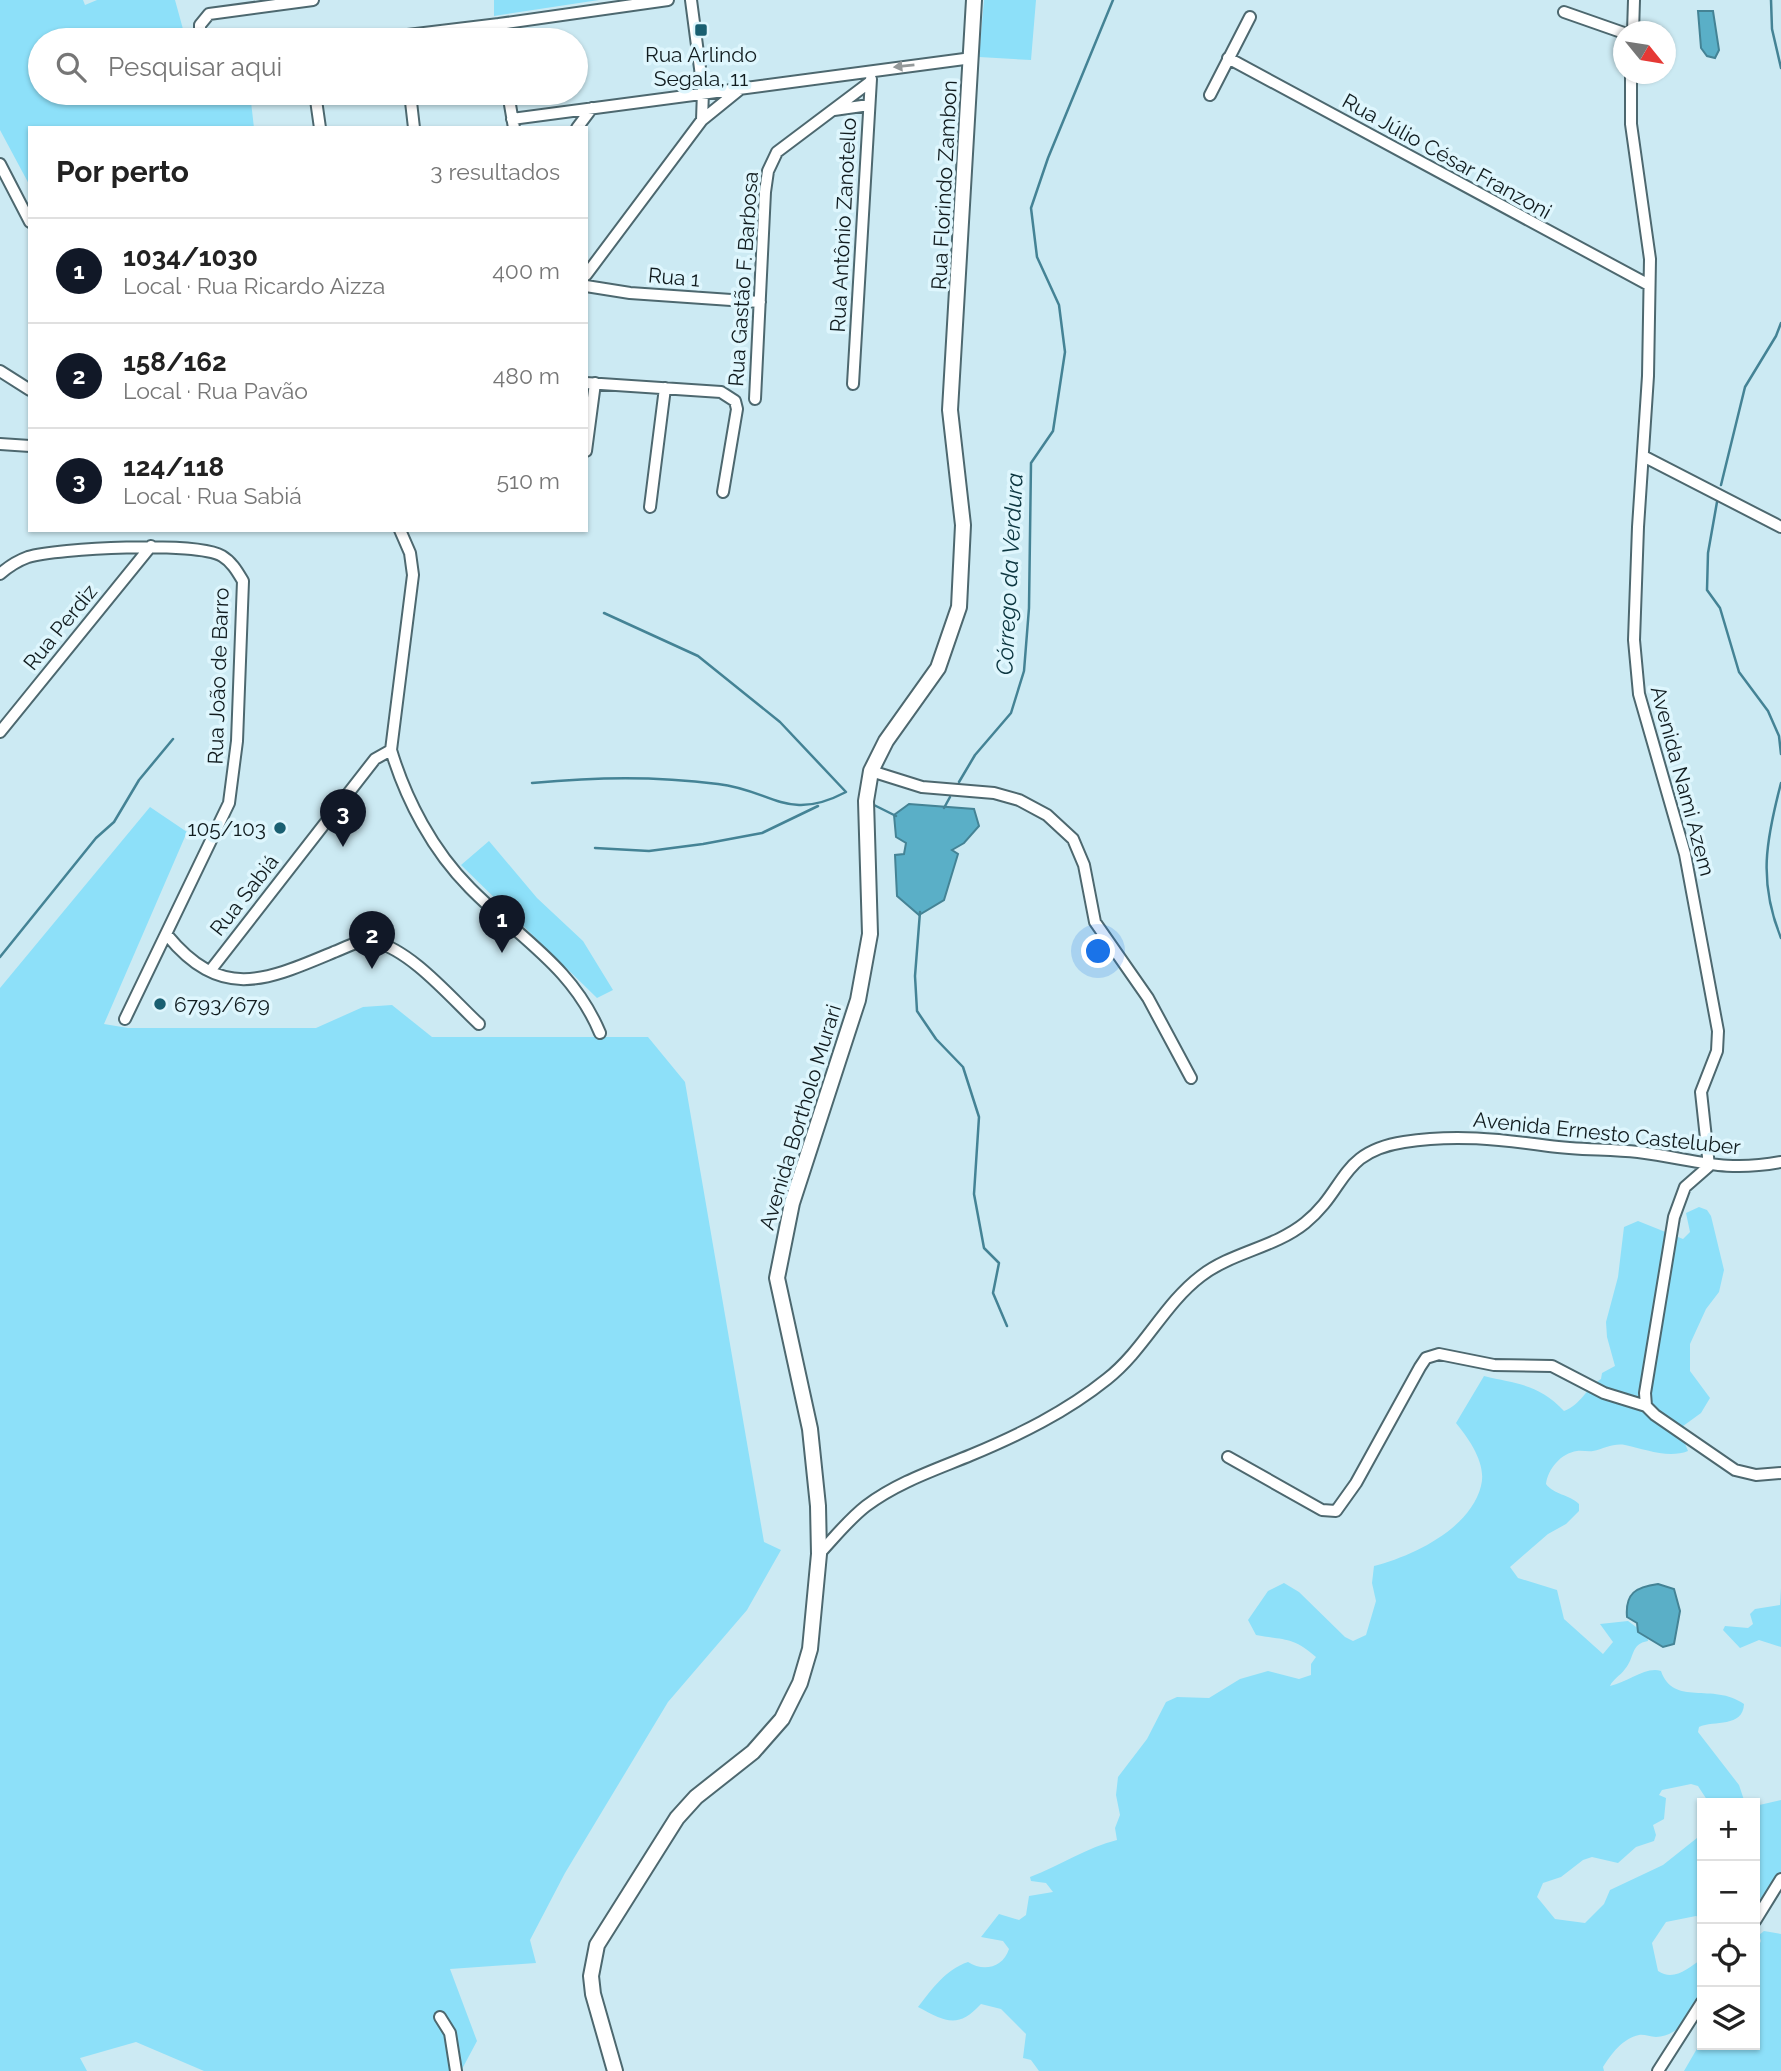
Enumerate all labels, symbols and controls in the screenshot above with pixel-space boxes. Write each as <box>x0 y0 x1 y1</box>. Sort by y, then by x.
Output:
north arrow <box>1613 21 1676 84</box>
marker: Rua Arlindo Segala, 11 <box>693 22 709 38</box>
search box <box>28 28 588 105</box>
place label: Rua Arlindo Segala, 11 <box>645 42 757 91</box>
icon: search <box>52 48 90 86</box>
text: Pesquisar aqui <box>108 52 282 82</box>
one-way arrow <box>893 61 915 72</box>
street label: Rua Florindo Zambon <box>926 79 962 291</box>
street label: Rua Júlio César Franzoni <box>1338 88 1556 224</box>
street label: Rua Antônio Zanotello <box>825 117 861 333</box>
text: Por perto <box>56 154 189 189</box>
text: 3 resultados <box>430 158 560 185</box>
street label: Rua Gastão F. Barbosa <box>723 171 763 387</box>
text: 1034/1030 <box>123 242 258 272</box>
text: 1 <box>73 257 85 284</box>
text: 400 m <box>492 257 560 284</box>
street label: Rua 1 <box>647 262 701 292</box>
text: Local · Rua Ricardo Aizza <box>123 272 385 299</box>
text: 158/162 <box>123 347 227 377</box>
text: 2 <box>73 362 85 389</box>
text: 480 m <box>493 362 560 389</box>
text: Local · Rua Pavão <box>123 377 308 404</box>
text: 124/118 <box>123 452 224 482</box>
text: 3 <box>73 467 85 494</box>
text: 510 m <box>497 467 560 494</box>
water label: Córrego da Verdura <box>990 472 1028 676</box>
text: Local · Rua Sabiá <box>123 482 302 509</box>
street label: Rua Perdiz <box>18 579 102 675</box>
street label: Rua João de Barro <box>202 587 234 765</box>
street label: Avenida Nami Azem <box>1646 683 1720 879</box>
pin: 3 <box>320 789 366 847</box>
place label: 105/103 <box>187 816 266 841</box>
marker: 105/103 <box>272 820 288 836</box>
street label: Rua Sabiá <box>205 849 283 941</box>
pin: 1 <box>479 895 525 953</box>
pin: 2 <box>349 911 395 969</box>
your location <box>1081 934 1115 968</box>
place label: 6793/679 <box>174 992 270 1017</box>
marker: 6793/679 <box>152 996 168 1012</box>
street label: Avenida Bortholo Murari <box>754 1001 846 1233</box>
street label: Avenida Ernesto Casteluber <box>1472 1107 1743 1160</box>
map controls <box>1697 1798 1760 2050</box>
button: + <box>1697 1798 1760 1861</box>
button: − <box>1697 1861 1760 1924</box>
button: locate <box>1697 1924 1760 1987</box>
button: layers <box>1697 1987 1760 2050</box>

